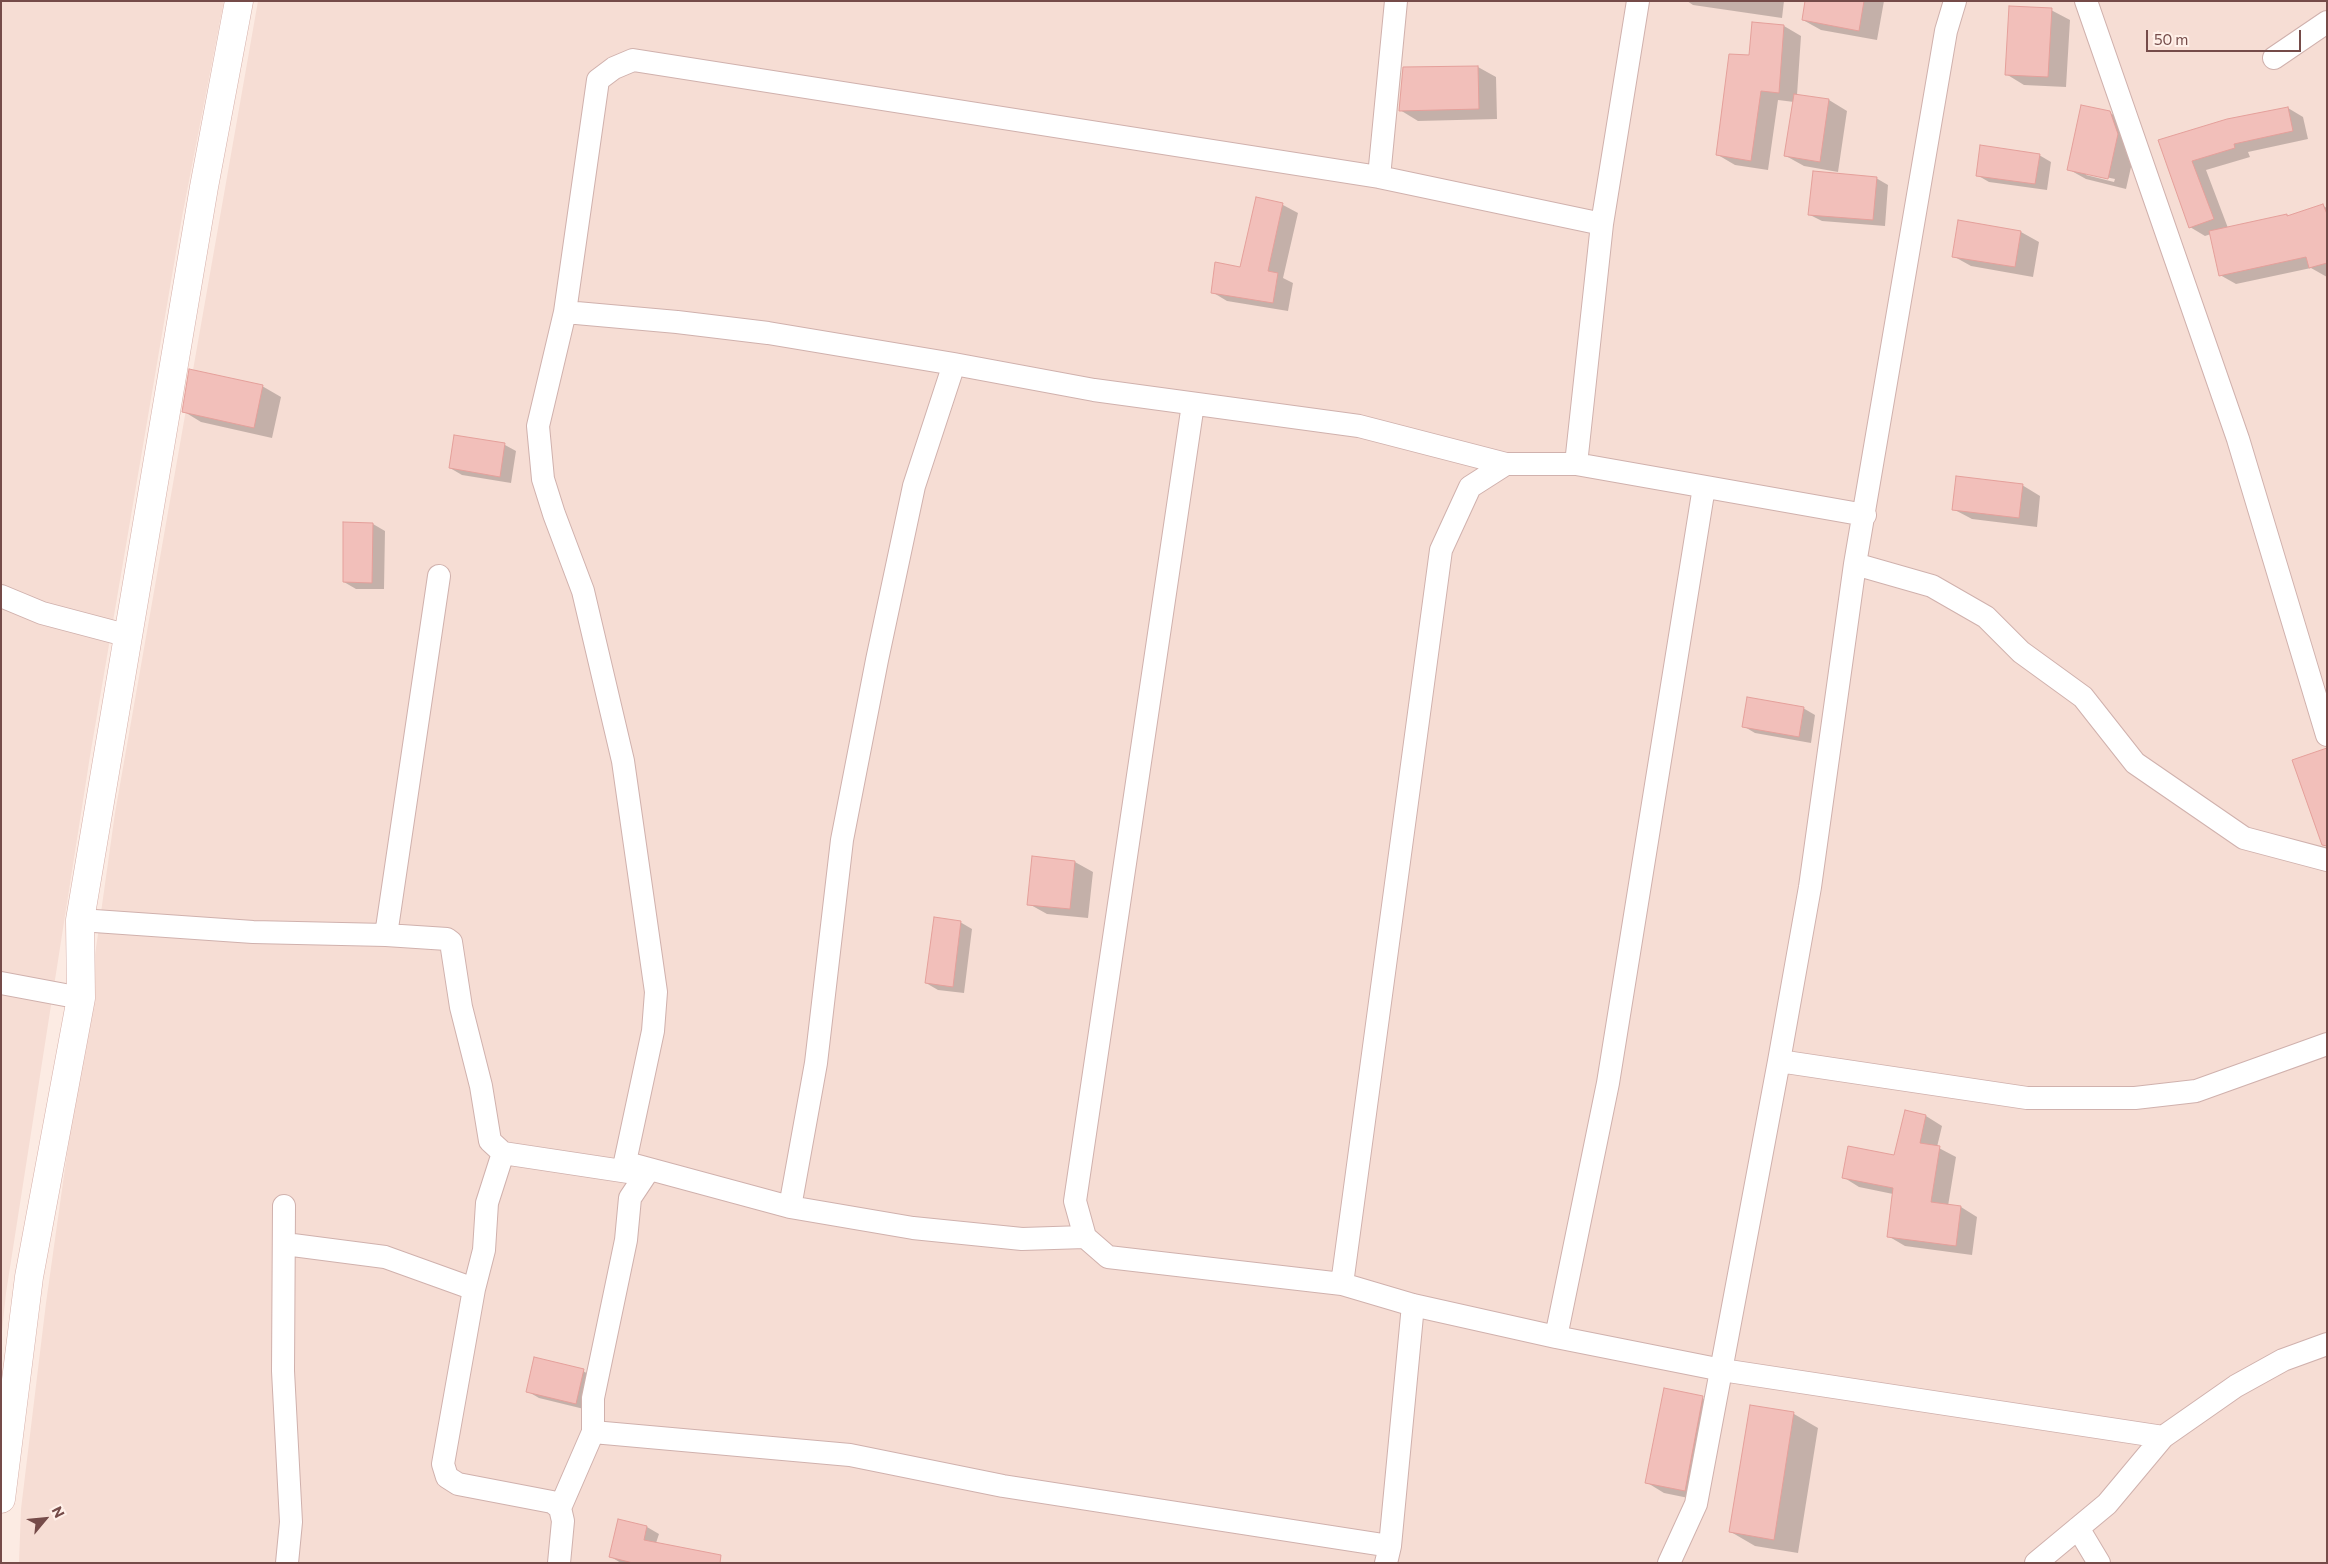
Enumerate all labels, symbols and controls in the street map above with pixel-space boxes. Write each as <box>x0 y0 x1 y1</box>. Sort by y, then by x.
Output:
scale bar <box>2148 20 2303 52</box>
text: 50 m <box>2154 30 2188 48</box>
north arrow <box>20 1494 70 1544</box>
text: N <box>49 1503 69 1520</box>

